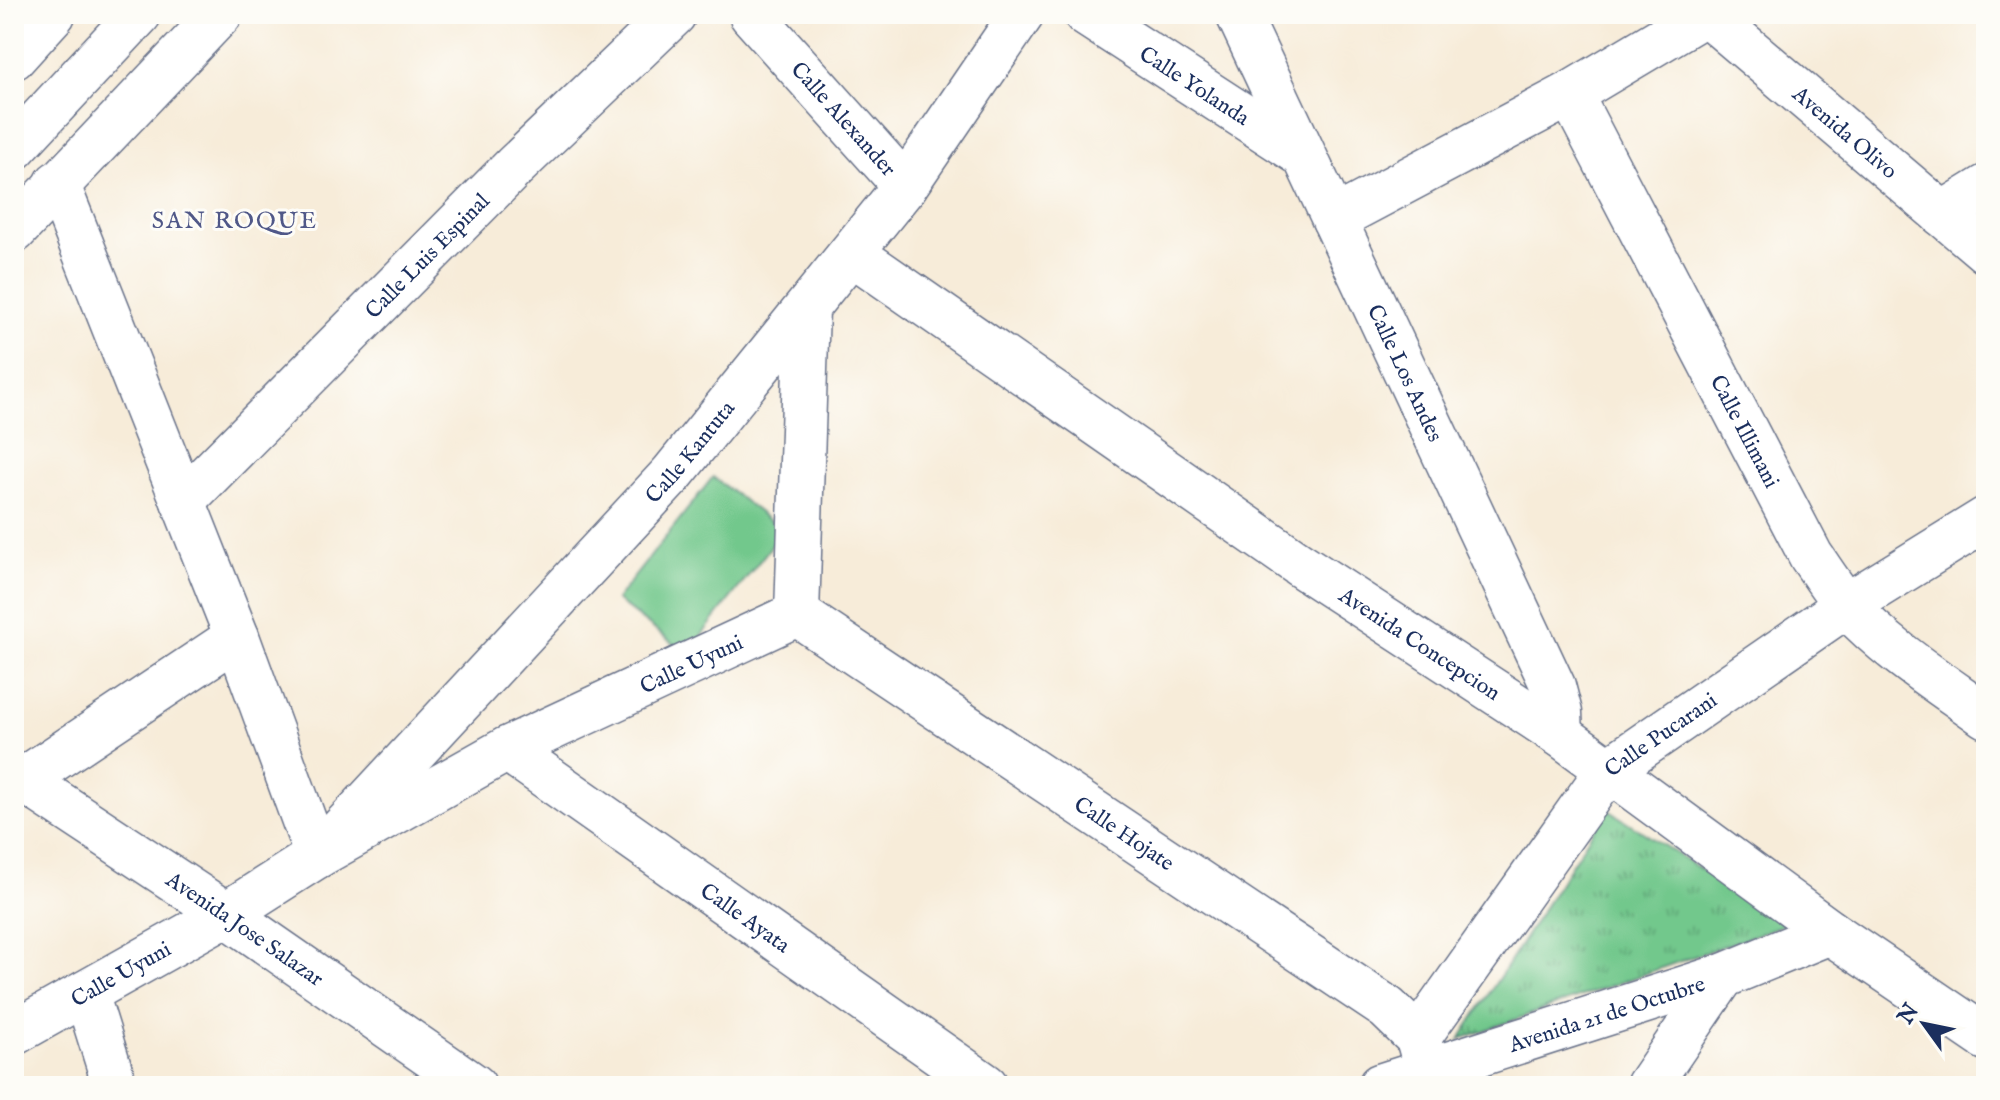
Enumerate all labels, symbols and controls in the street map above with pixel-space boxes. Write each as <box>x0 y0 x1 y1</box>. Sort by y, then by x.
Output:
street label: Calle Yolanda <box>1133 40 1255 133</box>
street label: Calle Alexander <box>784 56 902 183</box>
street label: Avenida Olivo <box>1785 80 1903 186</box>
street label: Calle Luis Espinal <box>360 188 496 325</box>
district label: SAN ROQUE <box>152 206 318 237</box>
street label: Calle Los Andes <box>1360 300 1448 447</box>
street label: Calle Illimani <box>1703 371 1785 493</box>
street label: Calle Kantuta <box>640 395 742 510</box>
street label: Avenida Concepcion <box>1332 581 1505 708</box>
street label: Calle Uyuni <box>636 629 748 701</box>
street label: Calle Pucarani <box>1600 687 1723 784</box>
street label: Calle Hojate <box>1068 791 1179 878</box>
street label: Avenida Jose Salazar <box>159 866 328 993</box>
street label: Calle Ayata <box>694 877 796 960</box>
street label: Calle Uyuni <box>66 936 176 1014</box>
street label: Avenida 21 de Octubre <box>1505 971 1709 1060</box>
north arrow <box>1884 984 1964 1064</box>
text: N <box>1891 999 1926 1031</box>

